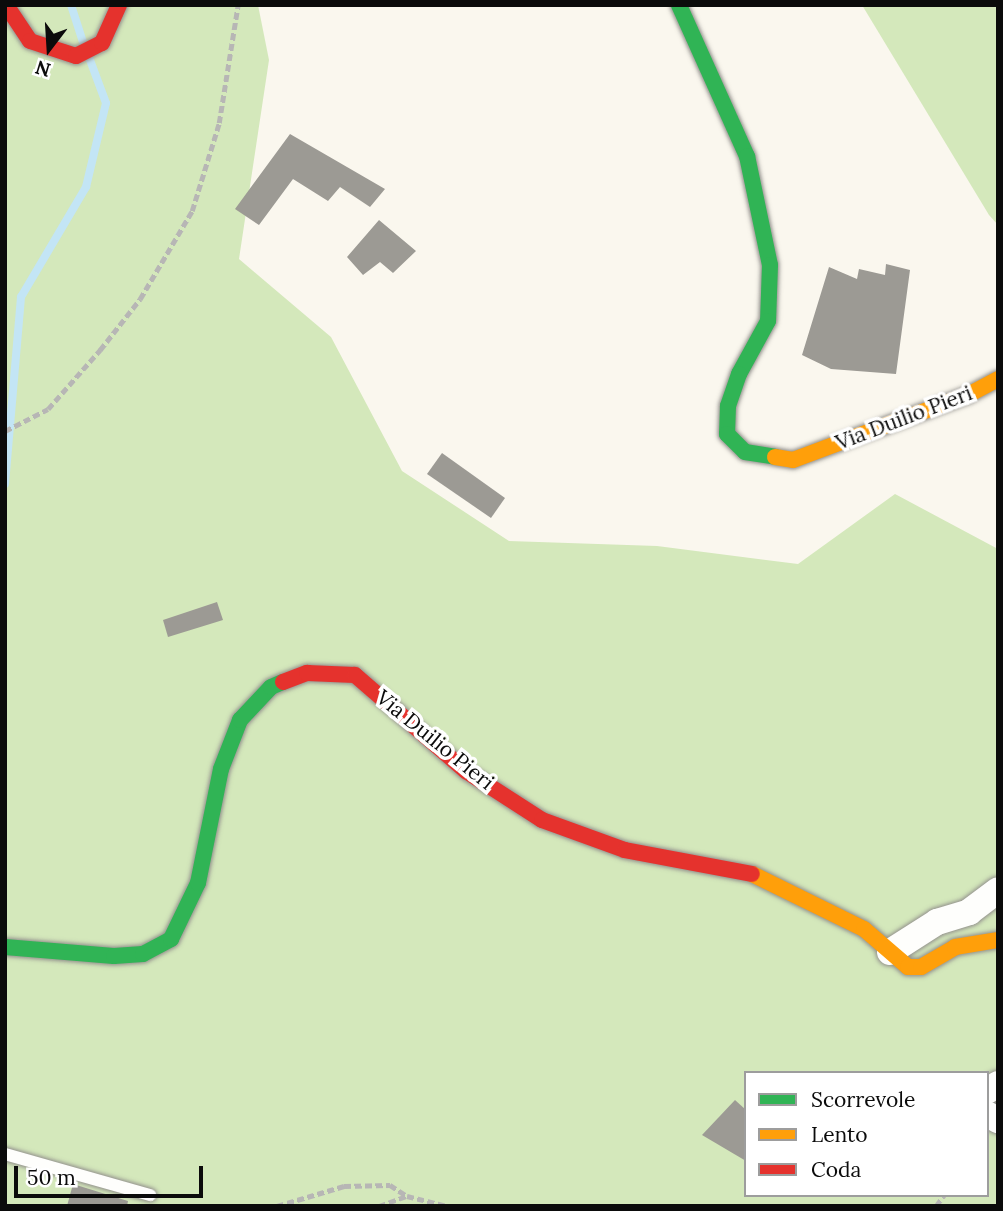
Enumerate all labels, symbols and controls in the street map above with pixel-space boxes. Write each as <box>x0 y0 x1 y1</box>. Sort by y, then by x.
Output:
north arrow <box>14 14 84 84</box>
text: N <box>32 55 53 83</box>
street label: Via Duilio Pieri <box>832 380 976 456</box>
street label: Via Duilio Pieri <box>371 685 499 795</box>
legend <box>744 1071 989 1197</box>
text: Scorrevole <box>811 1086 915 1113</box>
text: Lento <box>811 1121 868 1148</box>
scale bar <box>18 1152 206 1196</box>
text: Coda <box>811 1156 861 1183</box>
text: 50 m <box>27 1164 76 1191</box>

